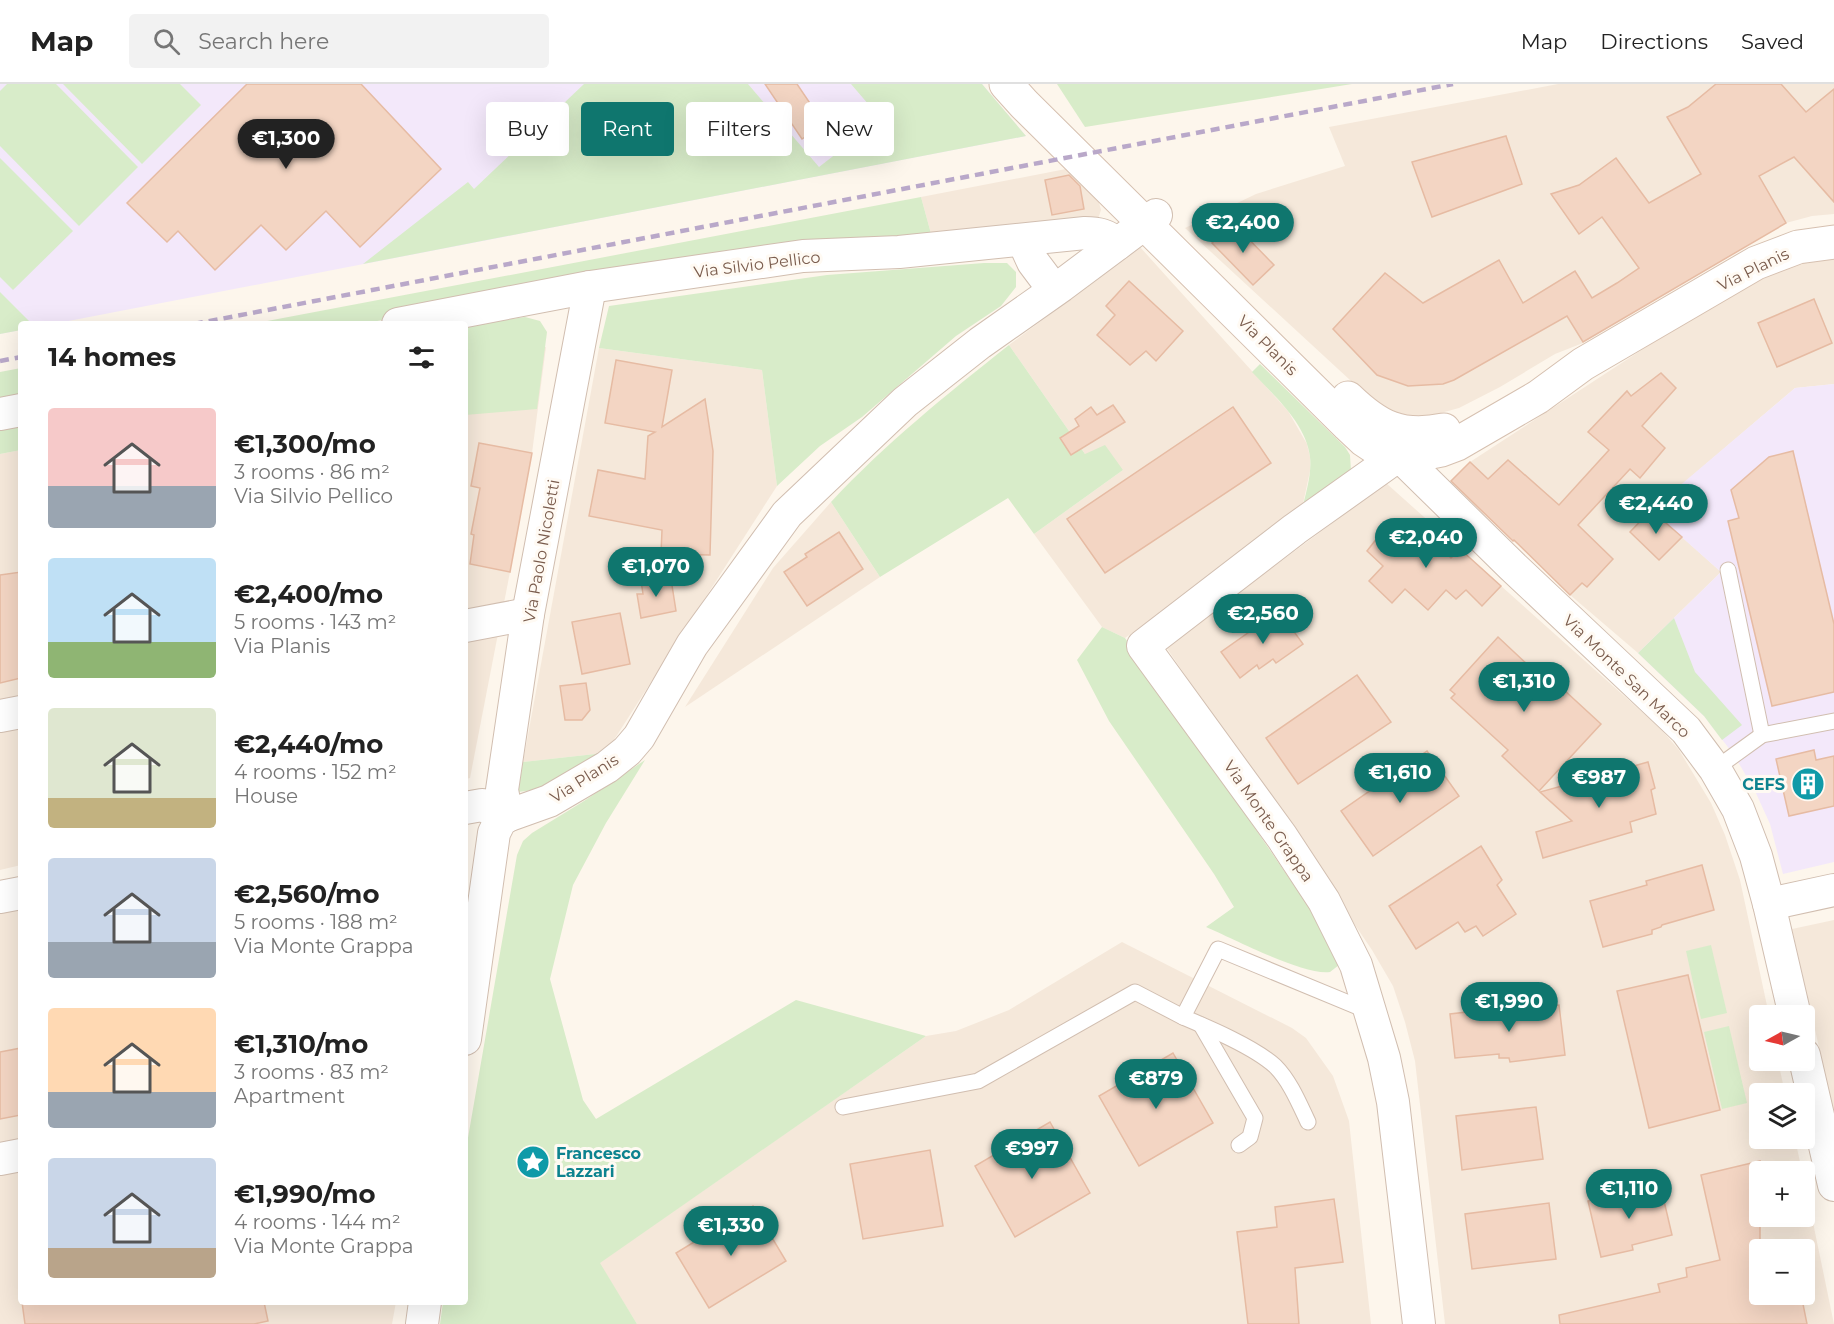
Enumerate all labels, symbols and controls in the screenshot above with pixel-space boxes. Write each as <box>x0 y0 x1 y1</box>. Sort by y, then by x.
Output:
search box <box>129 14 549 68</box>
text: Map <box>30 24 93 58</box>
icon: search <box>150 25 183 58</box>
text: Search here <box>198 28 329 55</box>
text: Map <box>1521 29 1567 54</box>
text: Directions <box>1600 29 1708 54</box>
text: Saved <box>1741 29 1804 54</box>
chip: Buy <box>486 102 569 156</box>
chip: Rent <box>581 102 674 156</box>
chip: Filters <box>686 102 792 156</box>
chip: New <box>804 102 894 156</box>
pin: €1,300 <box>237 119 335 170</box>
text: €1,300 <box>252 126 320 150</box>
pin: €2,400 <box>1194 203 1292 254</box>
text: €2,400 <box>1206 210 1280 234</box>
street label: Via Planis <box>1714 244 1792 295</box>
street label: Via Silvio Pellico <box>693 247 821 282</box>
street label: Via Planis <box>1234 311 1302 379</box>
text: 14 homes <box>48 341 176 373</box>
icon: filters <box>405 341 438 374</box>
text: €1,300/mo <box>234 428 376 460</box>
icon: home <box>96 432 168 504</box>
text: 3 rooms · 86 m² <box>234 460 390 484</box>
street label: Via Paolo Nicoletti <box>520 478 563 624</box>
text: Via Silvio Pellico <box>234 484 393 508</box>
pin: €2,440 <box>1607 484 1705 535</box>
text: €2,440 <box>1619 491 1693 515</box>
pin: €2,040 <box>1377 518 1475 569</box>
text: €2,040 <box>1389 525 1463 549</box>
pin: €1,070 <box>607 547 705 598</box>
text: €1,070 <box>622 554 690 578</box>
text: €2,400/mo <box>234 578 383 610</box>
icon: home <box>96 582 168 654</box>
pin: €2,560 <box>1214 594 1312 645</box>
text: €2,560 <box>1227 601 1299 625</box>
text: 5 rooms · 143 m² <box>234 610 396 634</box>
street label: Via Monte San Marco <box>1559 611 1694 742</box>
text: Via Planis <box>234 634 330 658</box>
pin: €1,310 <box>1475 662 1573 713</box>
text: €1,310 <box>1493 669 1555 693</box>
text: €2,440/mo <box>234 728 383 760</box>
icon: home <box>96 732 168 804</box>
street label: Via Planis <box>547 750 622 807</box>
pin: €1,610 <box>1351 753 1449 804</box>
street label: Via Monte Grappa <box>1220 757 1318 886</box>
pin: €987 <box>1563 758 1635 809</box>
text: 4 rooms · 152 m² <box>234 760 397 784</box>
text: €1,610 <box>1368 760 1432 784</box>
text: €987 <box>1572 765 1626 789</box>
building icon: CEFS <box>1790 766 1826 802</box>
place label: CEFS <box>1742 775 1785 794</box>
text: House <box>234 784 298 808</box>
text: €2,560/mo <box>234 878 380 910</box>
icon: home <box>96 882 168 954</box>
text: 5 rooms · 188 m² <box>234 910 398 934</box>
text: Via Monte Grappa <box>234 934 414 958</box>
pin: €1,990 <box>1460 982 1558 1033</box>
text: €1,990 <box>1475 989 1543 1013</box>
north arrow <box>1749 1005 1815 1071</box>
map controls <box>1749 1005 1815 1305</box>
text: €1,310/mo <box>234 1028 368 1060</box>
icon: home <box>96 1032 168 1104</box>
pin: €879 <box>1120 1059 1192 1110</box>
text: 3 rooms · 83 m² <box>234 1060 389 1084</box>
text: €879 <box>1129 1066 1183 1090</box>
button: layers <box>1749 1083 1815 1149</box>
text: Apartment <box>234 1084 345 1108</box>
pin: €997 <box>996 1129 1068 1180</box>
text: €997 <box>1005 1136 1059 1160</box>
place icon: Francesco Lazzari <box>515 1144 551 1180</box>
place label: Francesco Lazzari <box>556 1144 641 1181</box>
button: + <box>1749 1161 1815 1227</box>
pin: €1,110 <box>1580 1169 1678 1220</box>
text: €1,110 <box>1600 1176 1658 1200</box>
text: €1,990/mo <box>234 1178 376 1210</box>
icon: home <box>96 1182 168 1254</box>
pin: €1,330 <box>682 1206 780 1257</box>
text: 4 rooms · 144 m² <box>234 1210 401 1234</box>
text: €1,330 <box>698 1213 764 1237</box>
text: Via Monte Grappa <box>234 1234 414 1258</box>
button: − <box>1749 1239 1815 1305</box>

